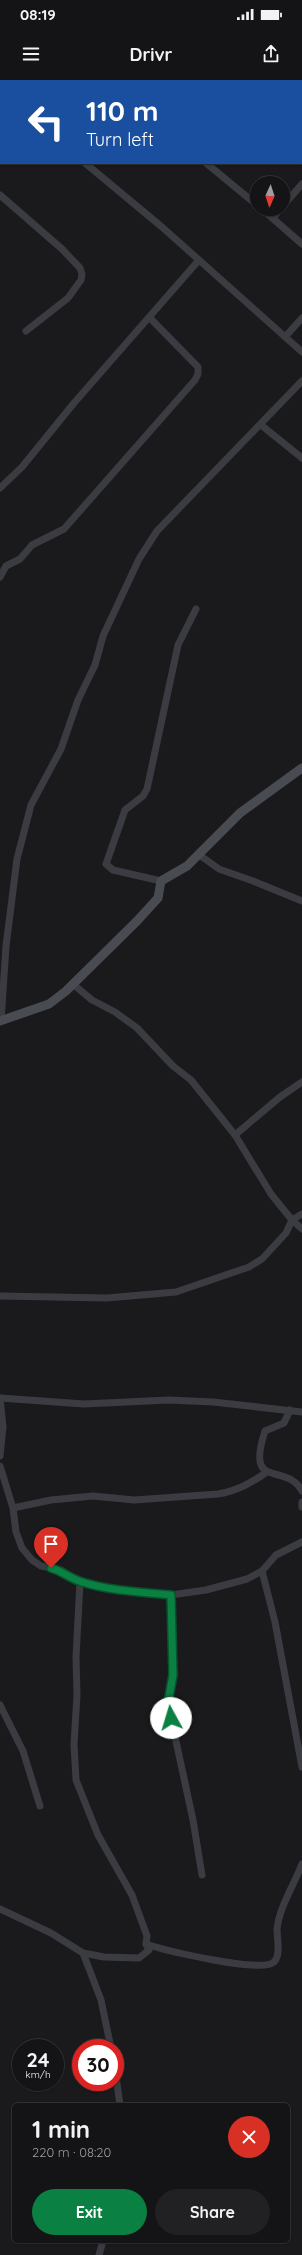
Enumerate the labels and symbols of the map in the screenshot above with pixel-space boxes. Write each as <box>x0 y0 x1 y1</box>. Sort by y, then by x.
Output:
north arrow <box>250 176 290 216</box>
pin <box>34 1527 68 1568</box>
position arrow <box>150 1697 192 1739</box>
speed limit sign: 30 <box>72 2039 124 2091</box>

